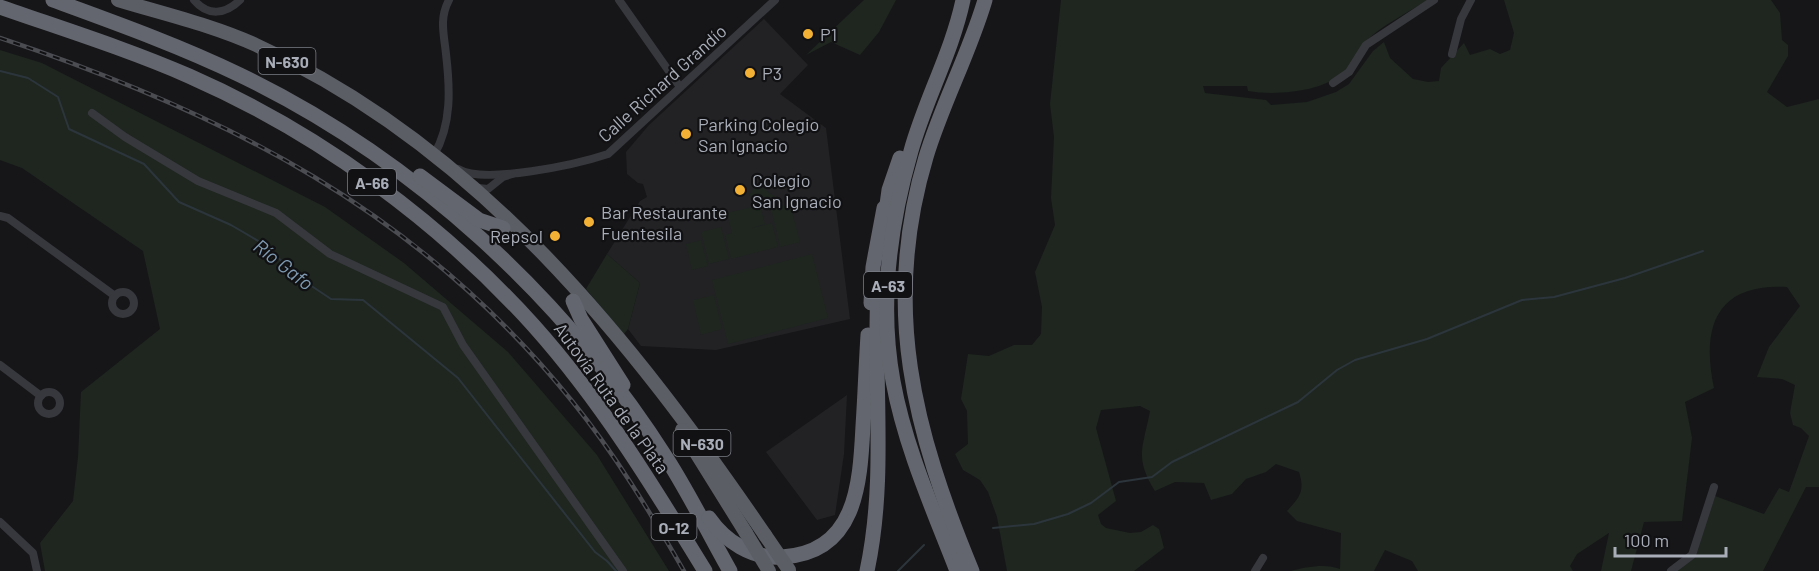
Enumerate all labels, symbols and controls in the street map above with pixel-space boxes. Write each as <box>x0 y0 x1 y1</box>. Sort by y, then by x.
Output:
street label: Calle Richard Grandío <box>593 20 731 146</box>
place label: P1 <box>820 23 837 45</box>
marker: P1 <box>801 27 815 41</box>
road number: N-630 <box>258 48 316 74</box>
place label: P3 <box>762 62 782 84</box>
marker: P3 <box>743 66 757 80</box>
place label: Parking Colegio San Ignacio <box>698 113 819 156</box>
marker: Parking Colegio San Ignacio <box>679 127 693 141</box>
road number: A-66 <box>348 169 396 195</box>
place label: Colegio San Ignacio <box>752 169 842 212</box>
marker: Colegio San Ignacio <box>733 183 747 197</box>
place label: Bar Restaurante Fuentesila <box>601 201 727 244</box>
marker: Bar Restaurante Fuentesila <box>582 215 596 229</box>
place label: Repsol <box>490 225 543 247</box>
marker: Repsol <box>548 229 562 243</box>
water label: Río Gafo <box>249 233 319 295</box>
road number: A-63 <box>864 272 912 298</box>
street label: Autovía Ruta de la Plata <box>550 318 674 478</box>
road number: N-630 <box>674 430 730 456</box>
road number: O-12 <box>652 514 696 540</box>
scale bar <box>1615 520 1726 558</box>
text: 100 m <box>1624 529 1669 551</box>

